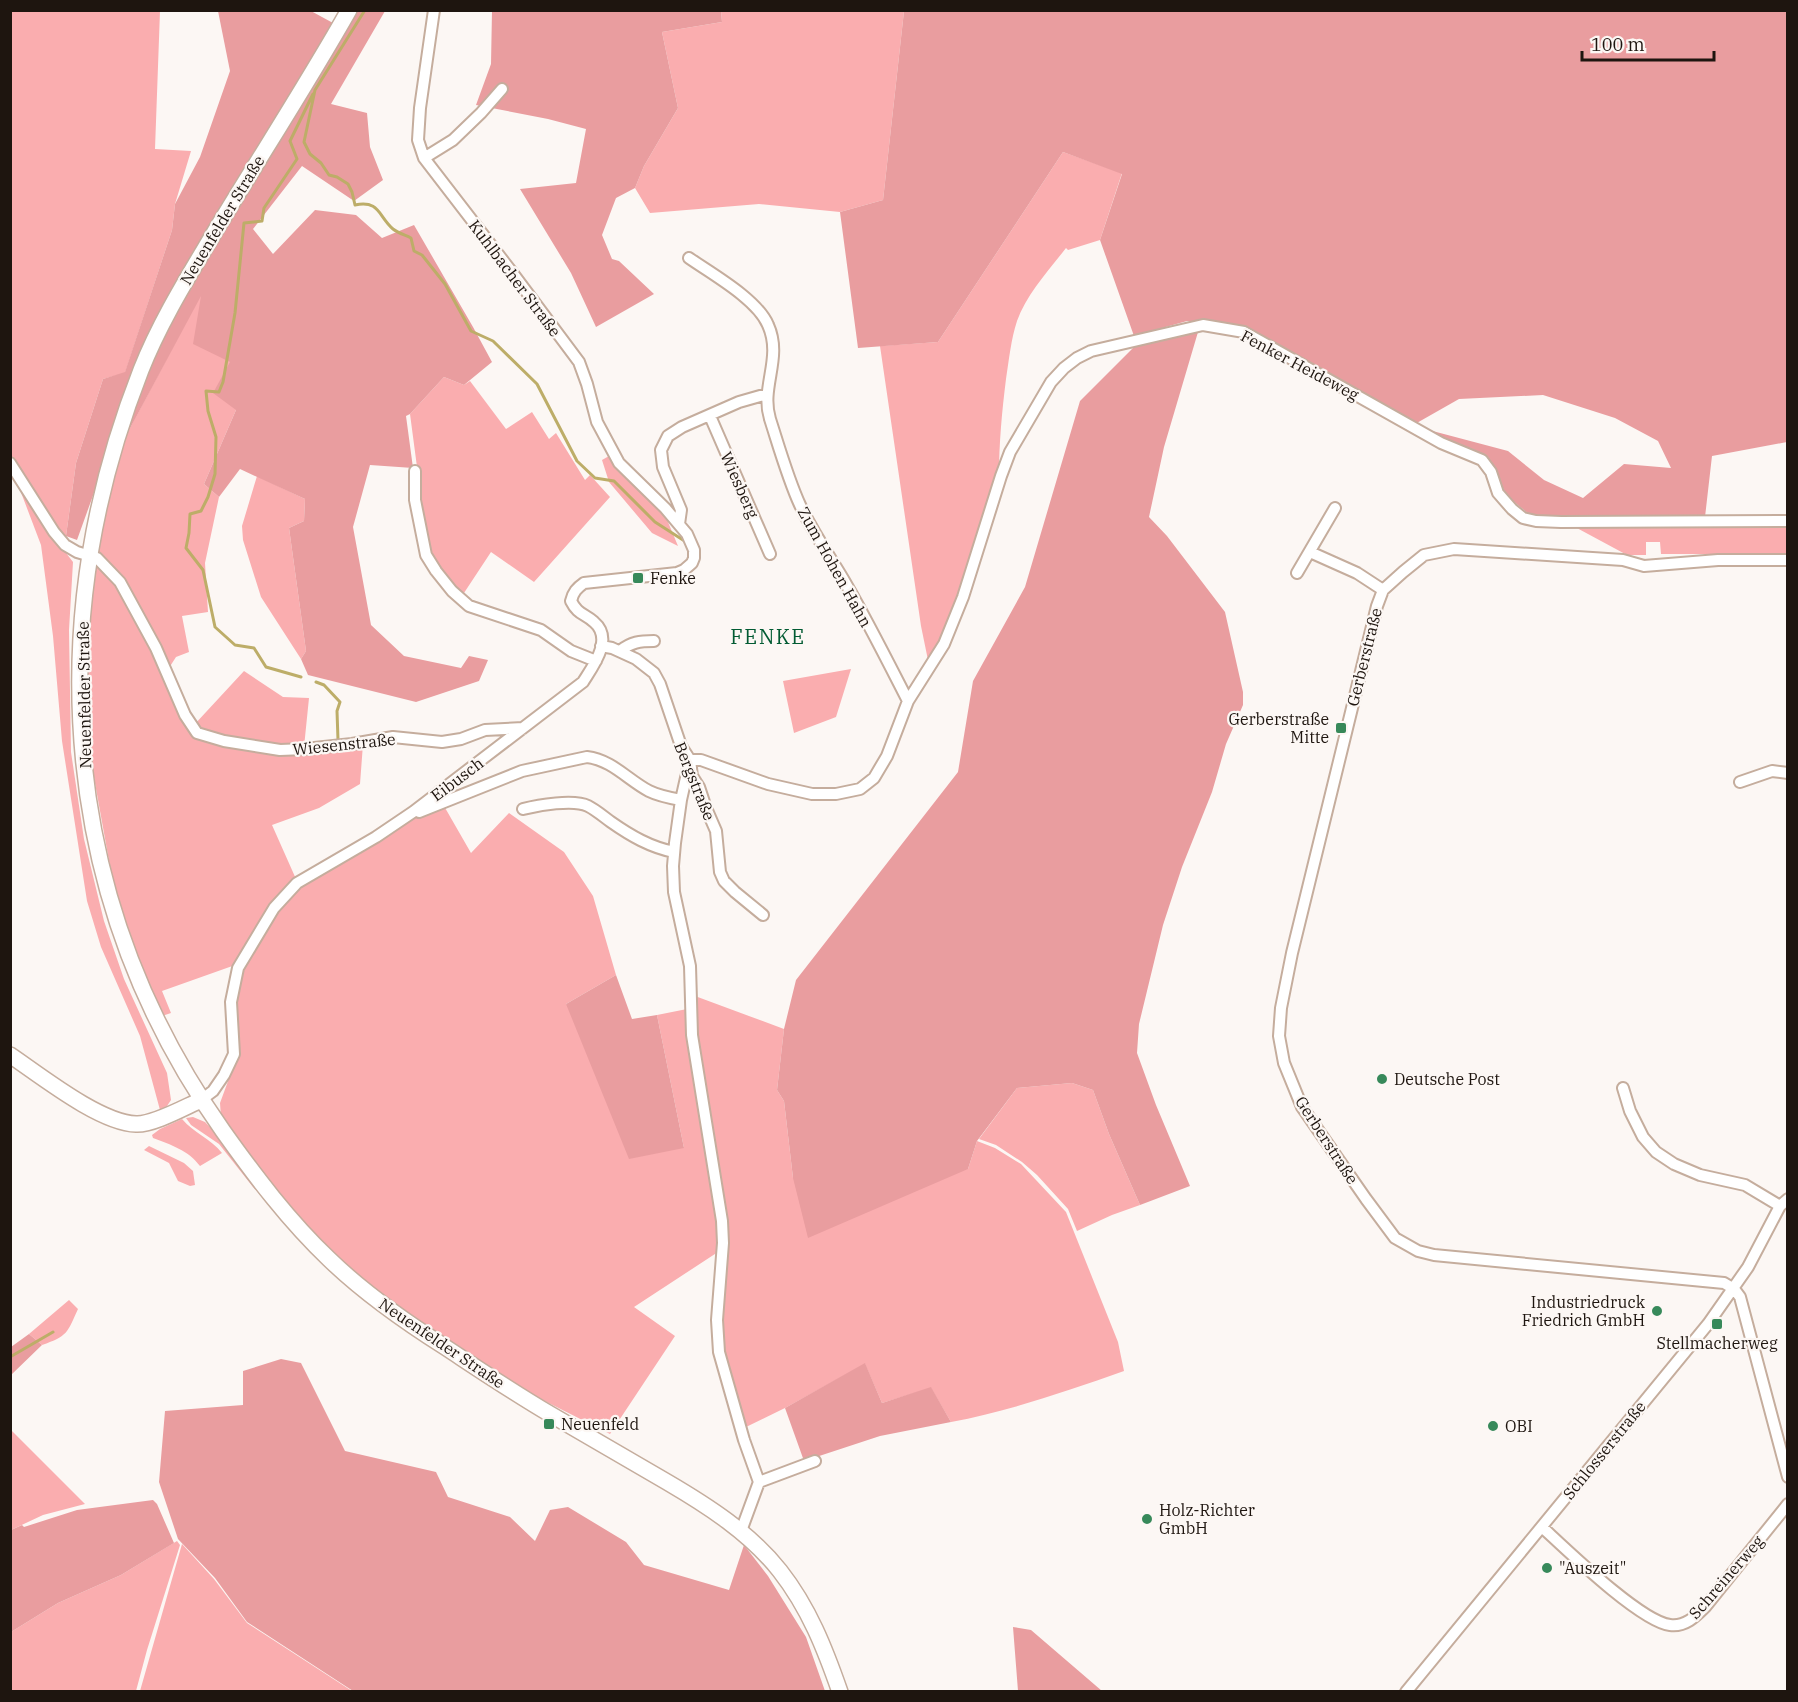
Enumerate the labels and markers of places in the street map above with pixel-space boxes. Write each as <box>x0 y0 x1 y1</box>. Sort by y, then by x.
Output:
place label: Fenke <box>650 568 696 588</box>
marker: Fenke <box>631 571 645 585</box>
place label: Gerberstraße Mitte <box>1228 709 1329 747</box>
marker: Gerberstraße Mitte <box>1334 721 1348 735</box>
place label: Deutsche Post <box>1394 1069 1500 1089</box>
marker: Deutsche Post <box>1375 1072 1389 1086</box>
place label: Industriedruck Friedrich GmbH <box>1522 1292 1646 1330</box>
marker: Industriedruck Friedrich GmbH <box>1650 1304 1664 1318</box>
marker: Stellmacherweg <box>1710 1317 1724 1331</box>
place label: Stellmacherweg <box>1656 1333 1778 1353</box>
place label: Neuenfeld <box>561 1414 639 1434</box>
place label: OBI <box>1505 1416 1533 1436</box>
marker: Neuenfeld <box>542 1417 556 1431</box>
marker: OBI <box>1486 1419 1500 1433</box>
place label: Holz-Richter GmbH <box>1159 1500 1255 1538</box>
marker: Holz-Richter GmbH <box>1140 1512 1154 1526</box>
place label: "Auszeit" <box>1559 1558 1626 1578</box>
marker: "Auszeit" <box>1540 1561 1554 1575</box>

